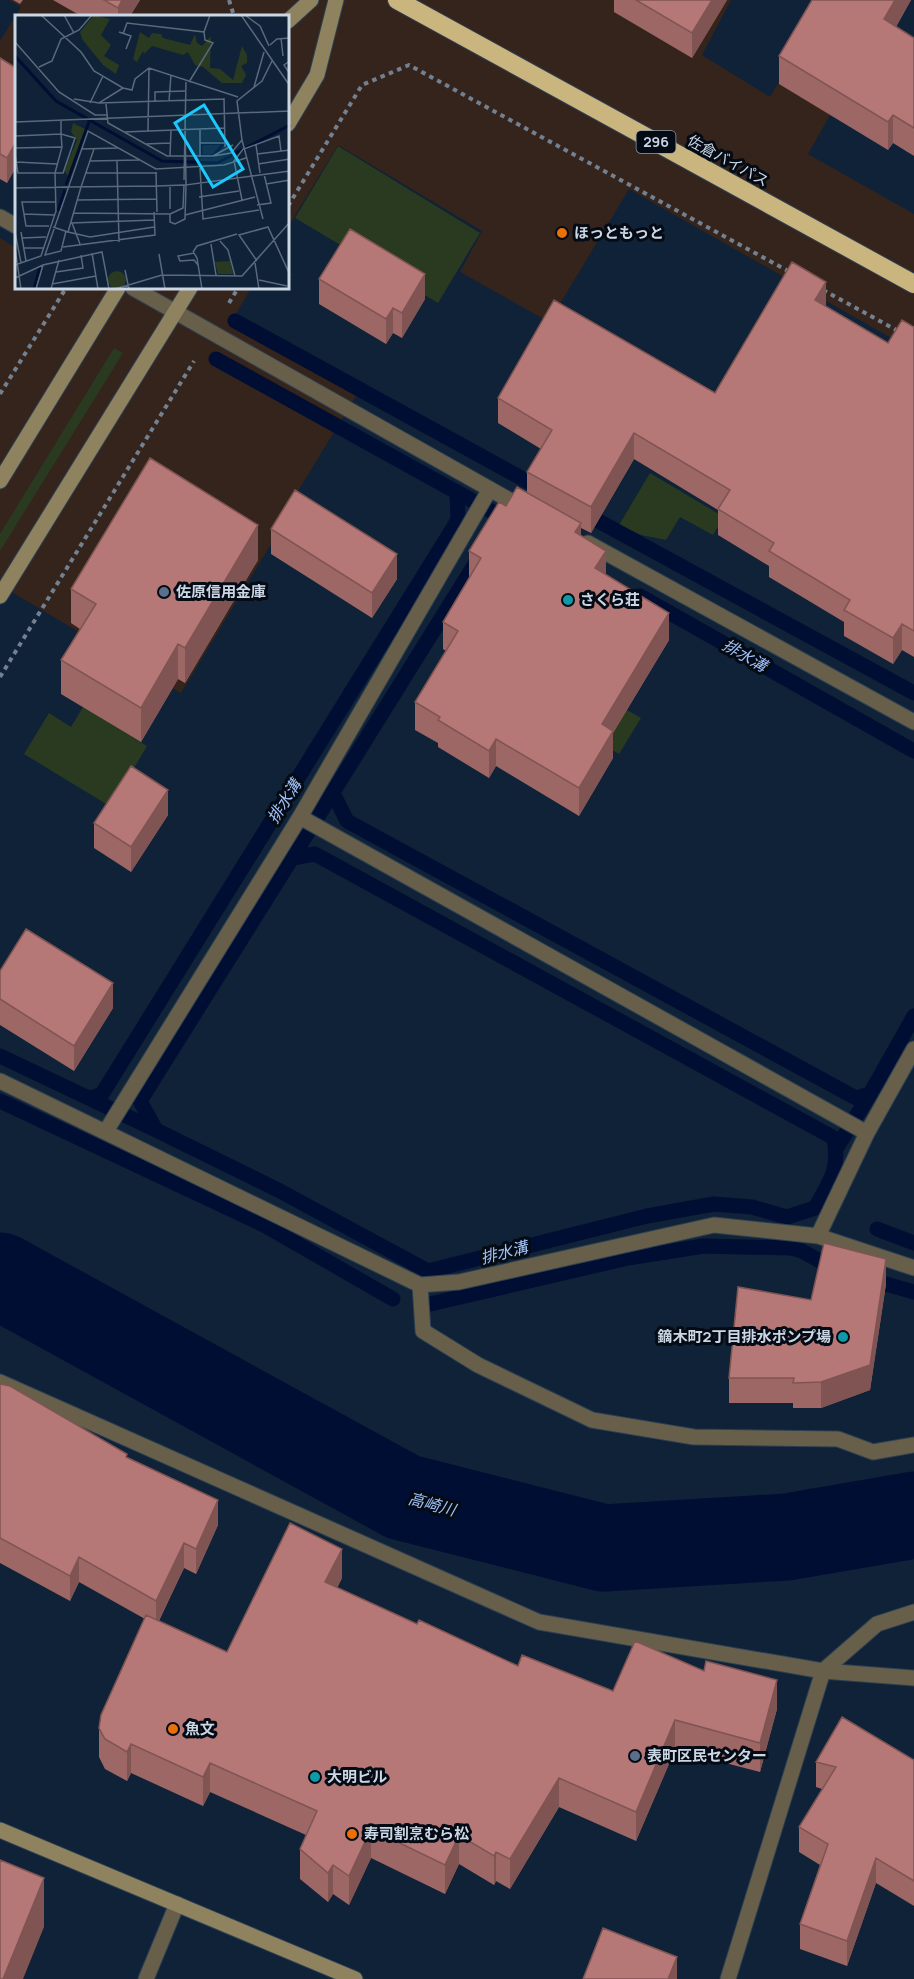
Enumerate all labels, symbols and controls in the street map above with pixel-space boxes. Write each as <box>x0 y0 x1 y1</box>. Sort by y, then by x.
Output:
inset map <box>15 15 290 290</box>
street label: 佐倉バイパス <box>684 130 773 191</box>
road number: 296 <box>636 131 676 153</box>
place label: ほっともっと <box>574 222 664 243</box>
marker: ほっともっと <box>555 226 569 240</box>
place label: 佐原信用金庫 <box>176 581 266 602</box>
marker: 佐原信用金庫 <box>157 585 171 599</box>
place label: さくら荘 <box>580 589 640 610</box>
marker: さくら荘 <box>561 593 575 607</box>
water label: 排水溝 <box>719 633 773 678</box>
water label: 排水溝 <box>262 773 307 827</box>
water label: 排水溝 <box>478 1235 532 1268</box>
place label: 鏑木町2丁目排水ポンプ場 <box>657 1326 831 1347</box>
marker: 鏑木町2丁目排水ポンプ場 <box>836 1330 850 1344</box>
water label: 高崎川 <box>406 1487 460 1521</box>
place label: 魚文 <box>185 1718 215 1739</box>
marker: 魚文 <box>166 1722 180 1736</box>
place label: 表町区民センター <box>647 1745 767 1766</box>
marker: 表町区民センター <box>628 1749 642 1763</box>
place label: 大明ビル <box>327 1766 387 1787</box>
marker: 大明ビル <box>308 1770 322 1784</box>
place label: 寿司割烹むら松 <box>364 1823 469 1844</box>
marker: 寿司割烹むら松 <box>345 1827 359 1841</box>

